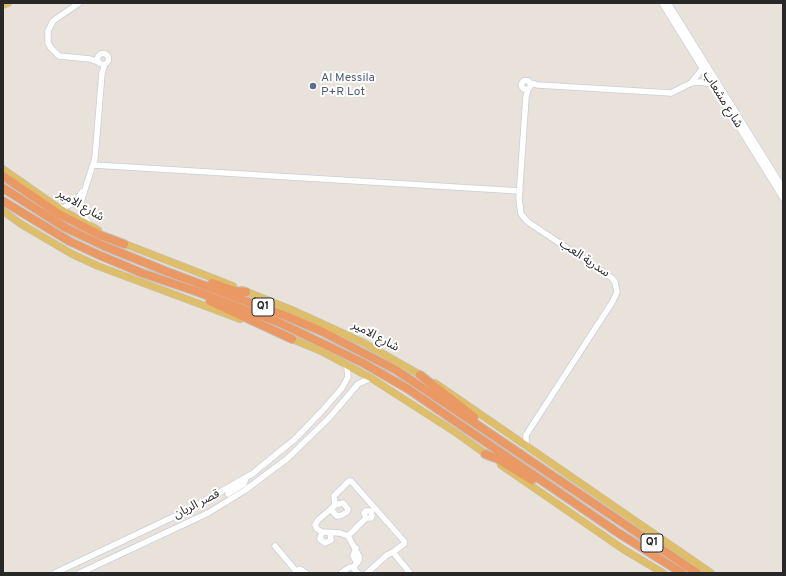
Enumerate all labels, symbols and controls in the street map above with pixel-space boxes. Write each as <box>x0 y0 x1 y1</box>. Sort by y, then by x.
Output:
street label: شارع مشعاب <box>699 69 745 131</box>
place label: Al Messila P+R Lot <box>321 72 375 100</box>
marker: Al Messila P+R Lot <box>308 81 318 91</box>
street label: شارع الامير <box>54 187 106 225</box>
street label: سدرية العب <box>556 237 612 281</box>
road number: Q1 <box>252 298 274 316</box>
street label: شارع الامير <box>349 319 401 355</box>
street label: قصر الريان <box>171 487 223 523</box>
road number: Q1 <box>641 534 663 552</box>

